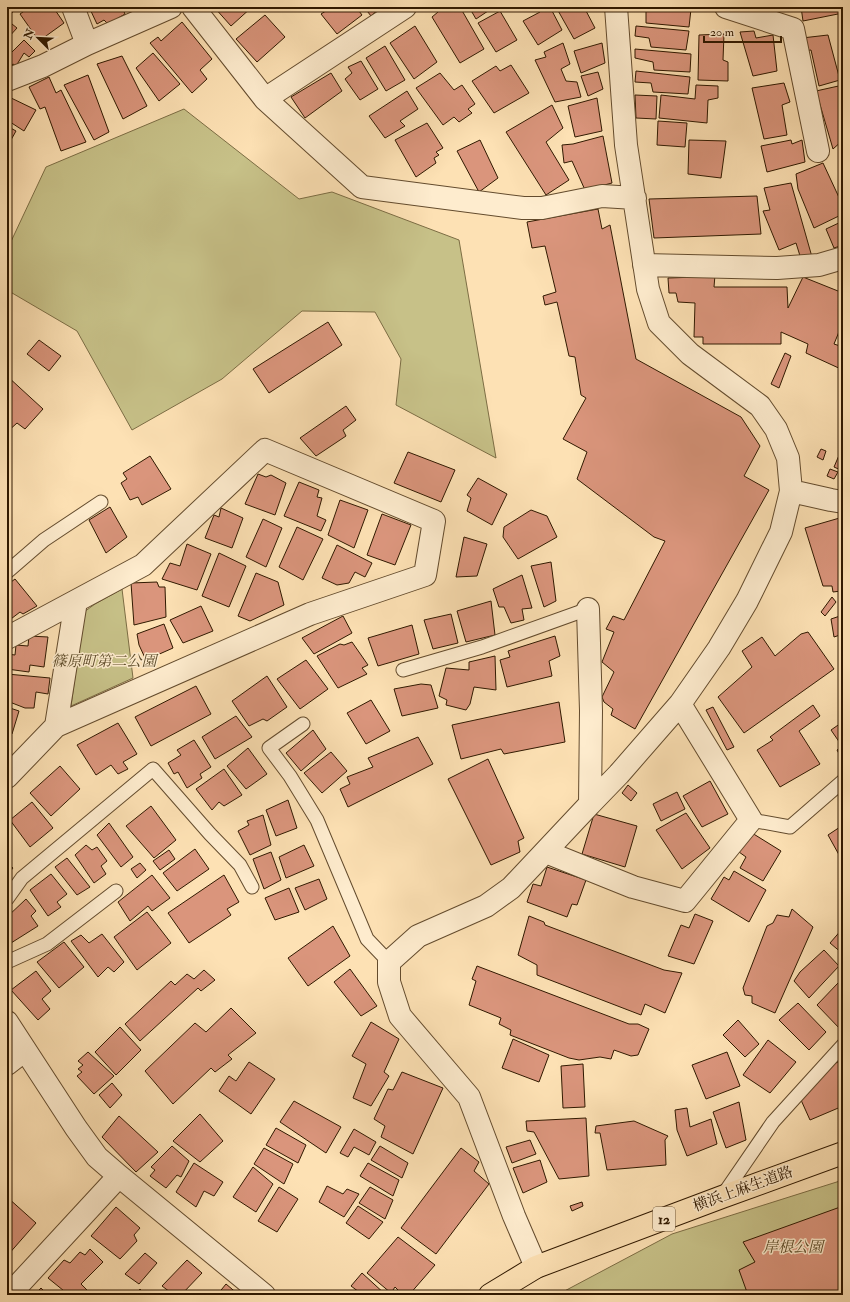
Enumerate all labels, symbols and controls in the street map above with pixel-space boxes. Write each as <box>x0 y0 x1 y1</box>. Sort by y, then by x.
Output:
north arrow <box>18 18 58 58</box>
scale bar <box>704 18 781 44</box>
text: 20 m <box>710 25 735 40</box>
text: N <box>21 26 38 42</box>
park label: 篠原町第二公園 <box>51 652 159 671</box>
street label: 横浜上麻生道路 <box>690 1162 796 1216</box>
road number: 12 <box>653 1207 675 1231</box>
park label: 岸根公園 <box>763 1238 826 1257</box>

